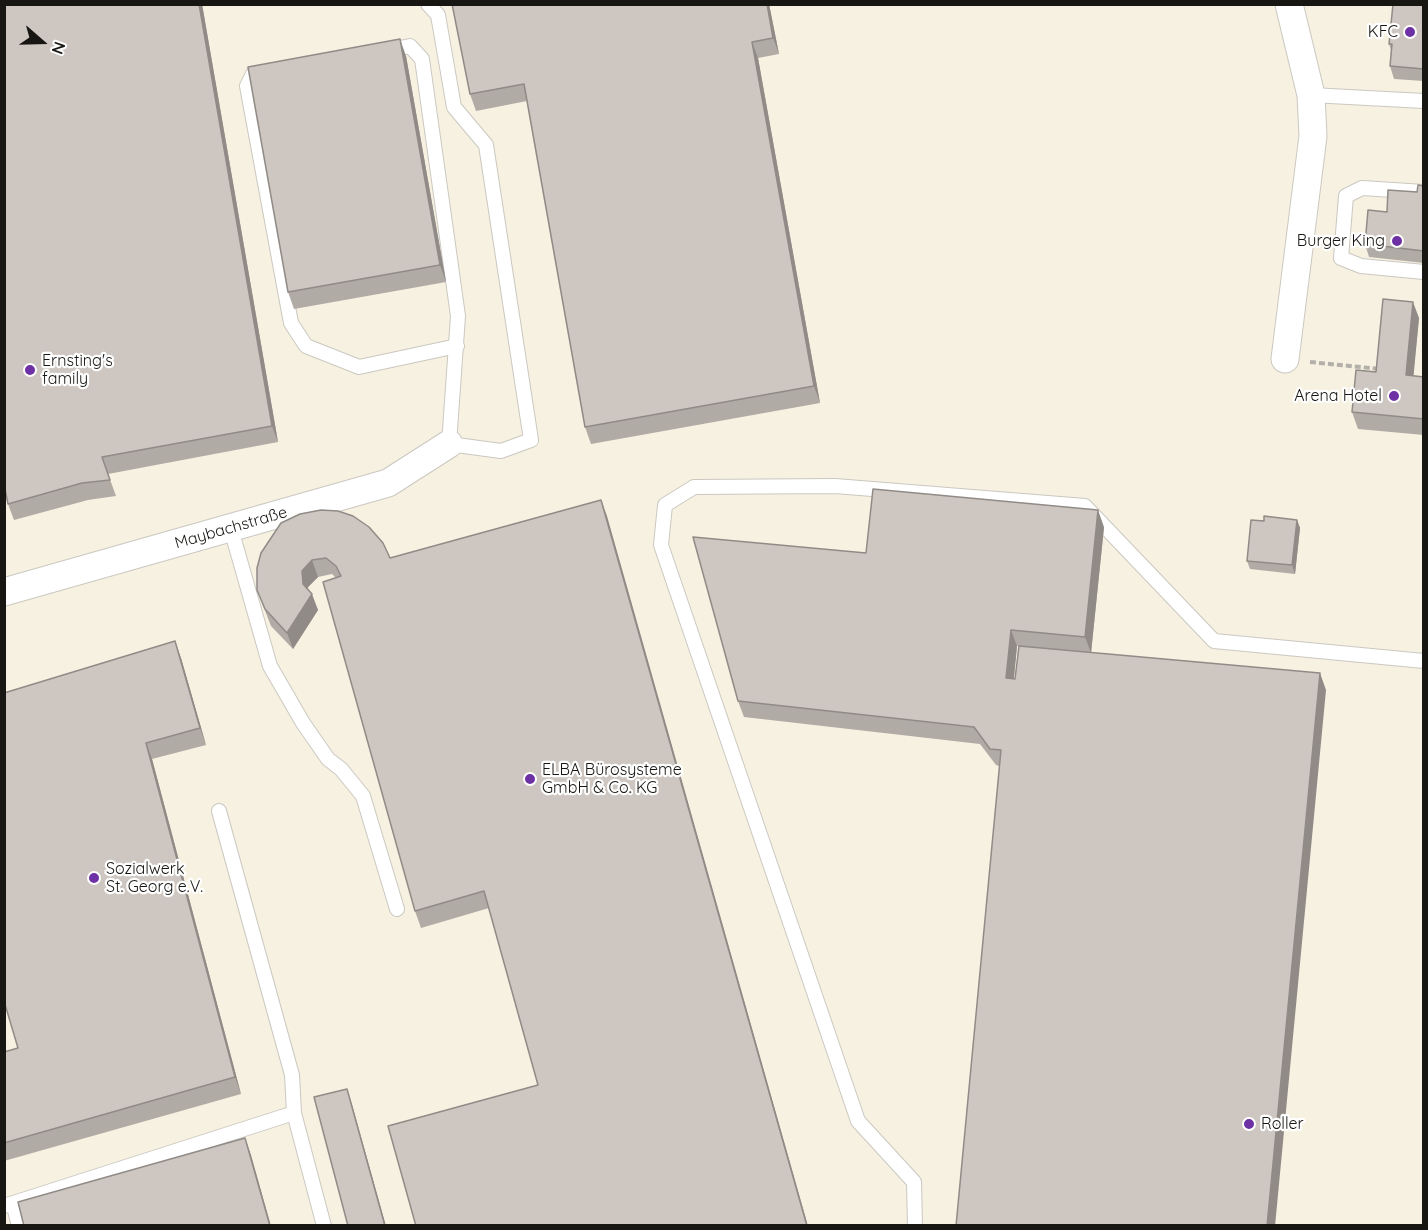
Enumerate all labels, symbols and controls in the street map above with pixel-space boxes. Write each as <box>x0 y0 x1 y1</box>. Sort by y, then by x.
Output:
north arrow <box>12 12 72 72</box>
place label: KFC <box>1368 22 1398 42</box>
marker: KFC <box>1403 25 1417 39</box>
text: N <box>48 39 70 57</box>
place label: Burger King <box>1297 231 1385 251</box>
marker: Burger King <box>1390 234 1404 248</box>
place label: Ernsting's family <box>42 351 113 389</box>
marker: Ernsting's family <box>23 363 37 377</box>
place label: Arena Hotel <box>1294 386 1382 406</box>
marker: Arena Hotel <box>1387 389 1401 403</box>
street label: Maybachstraße <box>173 503 289 553</box>
place label: ELBA Bürosysteme GmbH & Co. KG <box>542 760 682 798</box>
marker: ELBA Bürosysteme GmbH & Co. KG <box>523 772 537 786</box>
place label: Sozialwerk St. Georg e.V. <box>106 859 203 897</box>
marker: Sozialwerk St. Georg e.V. <box>87 871 101 885</box>
place label: Roller <box>1261 1114 1304 1134</box>
marker: Roller <box>1242 1117 1256 1131</box>

